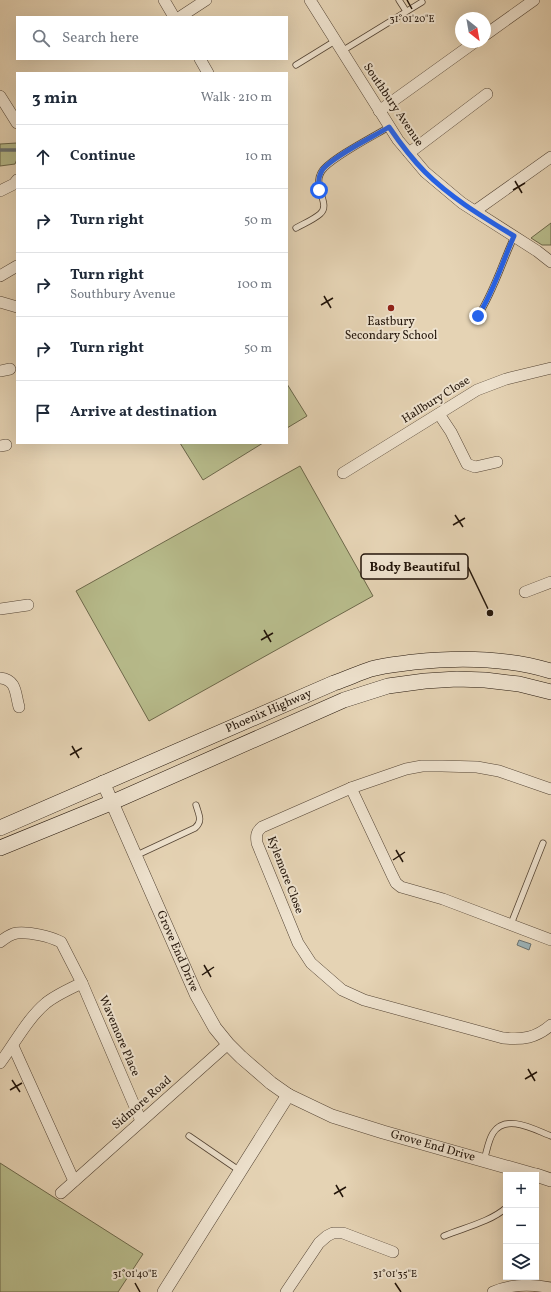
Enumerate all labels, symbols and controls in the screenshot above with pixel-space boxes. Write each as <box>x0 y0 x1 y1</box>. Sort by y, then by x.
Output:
text: 31°01'20"E <box>390 12 434 26</box>
north arrow <box>455 12 491 48</box>
search box <box>16 16 288 60</box>
icon: search <box>30 27 52 49</box>
text: Search here <box>62 28 139 49</box>
street label: Southbury Avenue <box>359 60 427 150</box>
text: 3 min <box>32 87 78 110</box>
text: Walk · 210 m <box>201 89 272 107</box>
icon: ahead <box>32 146 54 168</box>
text: Continue <box>70 146 135 167</box>
text: 10 m <box>245 148 272 166</box>
route start <box>310 181 328 199</box>
icon: right <box>32 210 54 232</box>
text: Turn right <box>70 210 144 231</box>
text: 50 m <box>244 212 272 230</box>
text: Turn right <box>70 265 144 286</box>
icon: right <box>32 274 54 296</box>
text: 100 m <box>237 276 272 294</box>
text: Southbury Avenue <box>70 286 175 304</box>
marker: Eastbury Secondary School <box>386 303 396 313</box>
route end <box>469 307 487 325</box>
place label: Eastbury Secondary School <box>345 314 438 344</box>
icon: right <box>32 338 54 360</box>
text: Turn right <box>70 338 144 359</box>
text: 50 m <box>244 340 272 358</box>
street label: Hallbury Close <box>399 372 473 427</box>
icon: arrive <box>32 402 54 424</box>
text: Arrive at destination <box>70 402 217 423</box>
callout: Body Beautiful <box>361 554 468 579</box>
text: Body Beautiful <box>369 559 461 577</box>
street label: Phoenix Highway <box>223 685 315 737</box>
street label: Kylemore Close <box>263 834 307 916</box>
street label: Grove End Drive <box>152 908 202 995</box>
street label: Wavemore Place <box>95 993 143 1079</box>
street label: Sidmore Road <box>109 1072 175 1133</box>
street label: Grove End Drive <box>389 1127 477 1166</box>
map controls <box>503 1172 539 1280</box>
button: + <box>503 1172 539 1208</box>
button: − <box>503 1208 539 1244</box>
button: layers <box>503 1244 539 1280</box>
text: 31°01'40"E <box>113 1267 157 1281</box>
text: 31°01'35"E <box>373 1267 417 1281</box>

